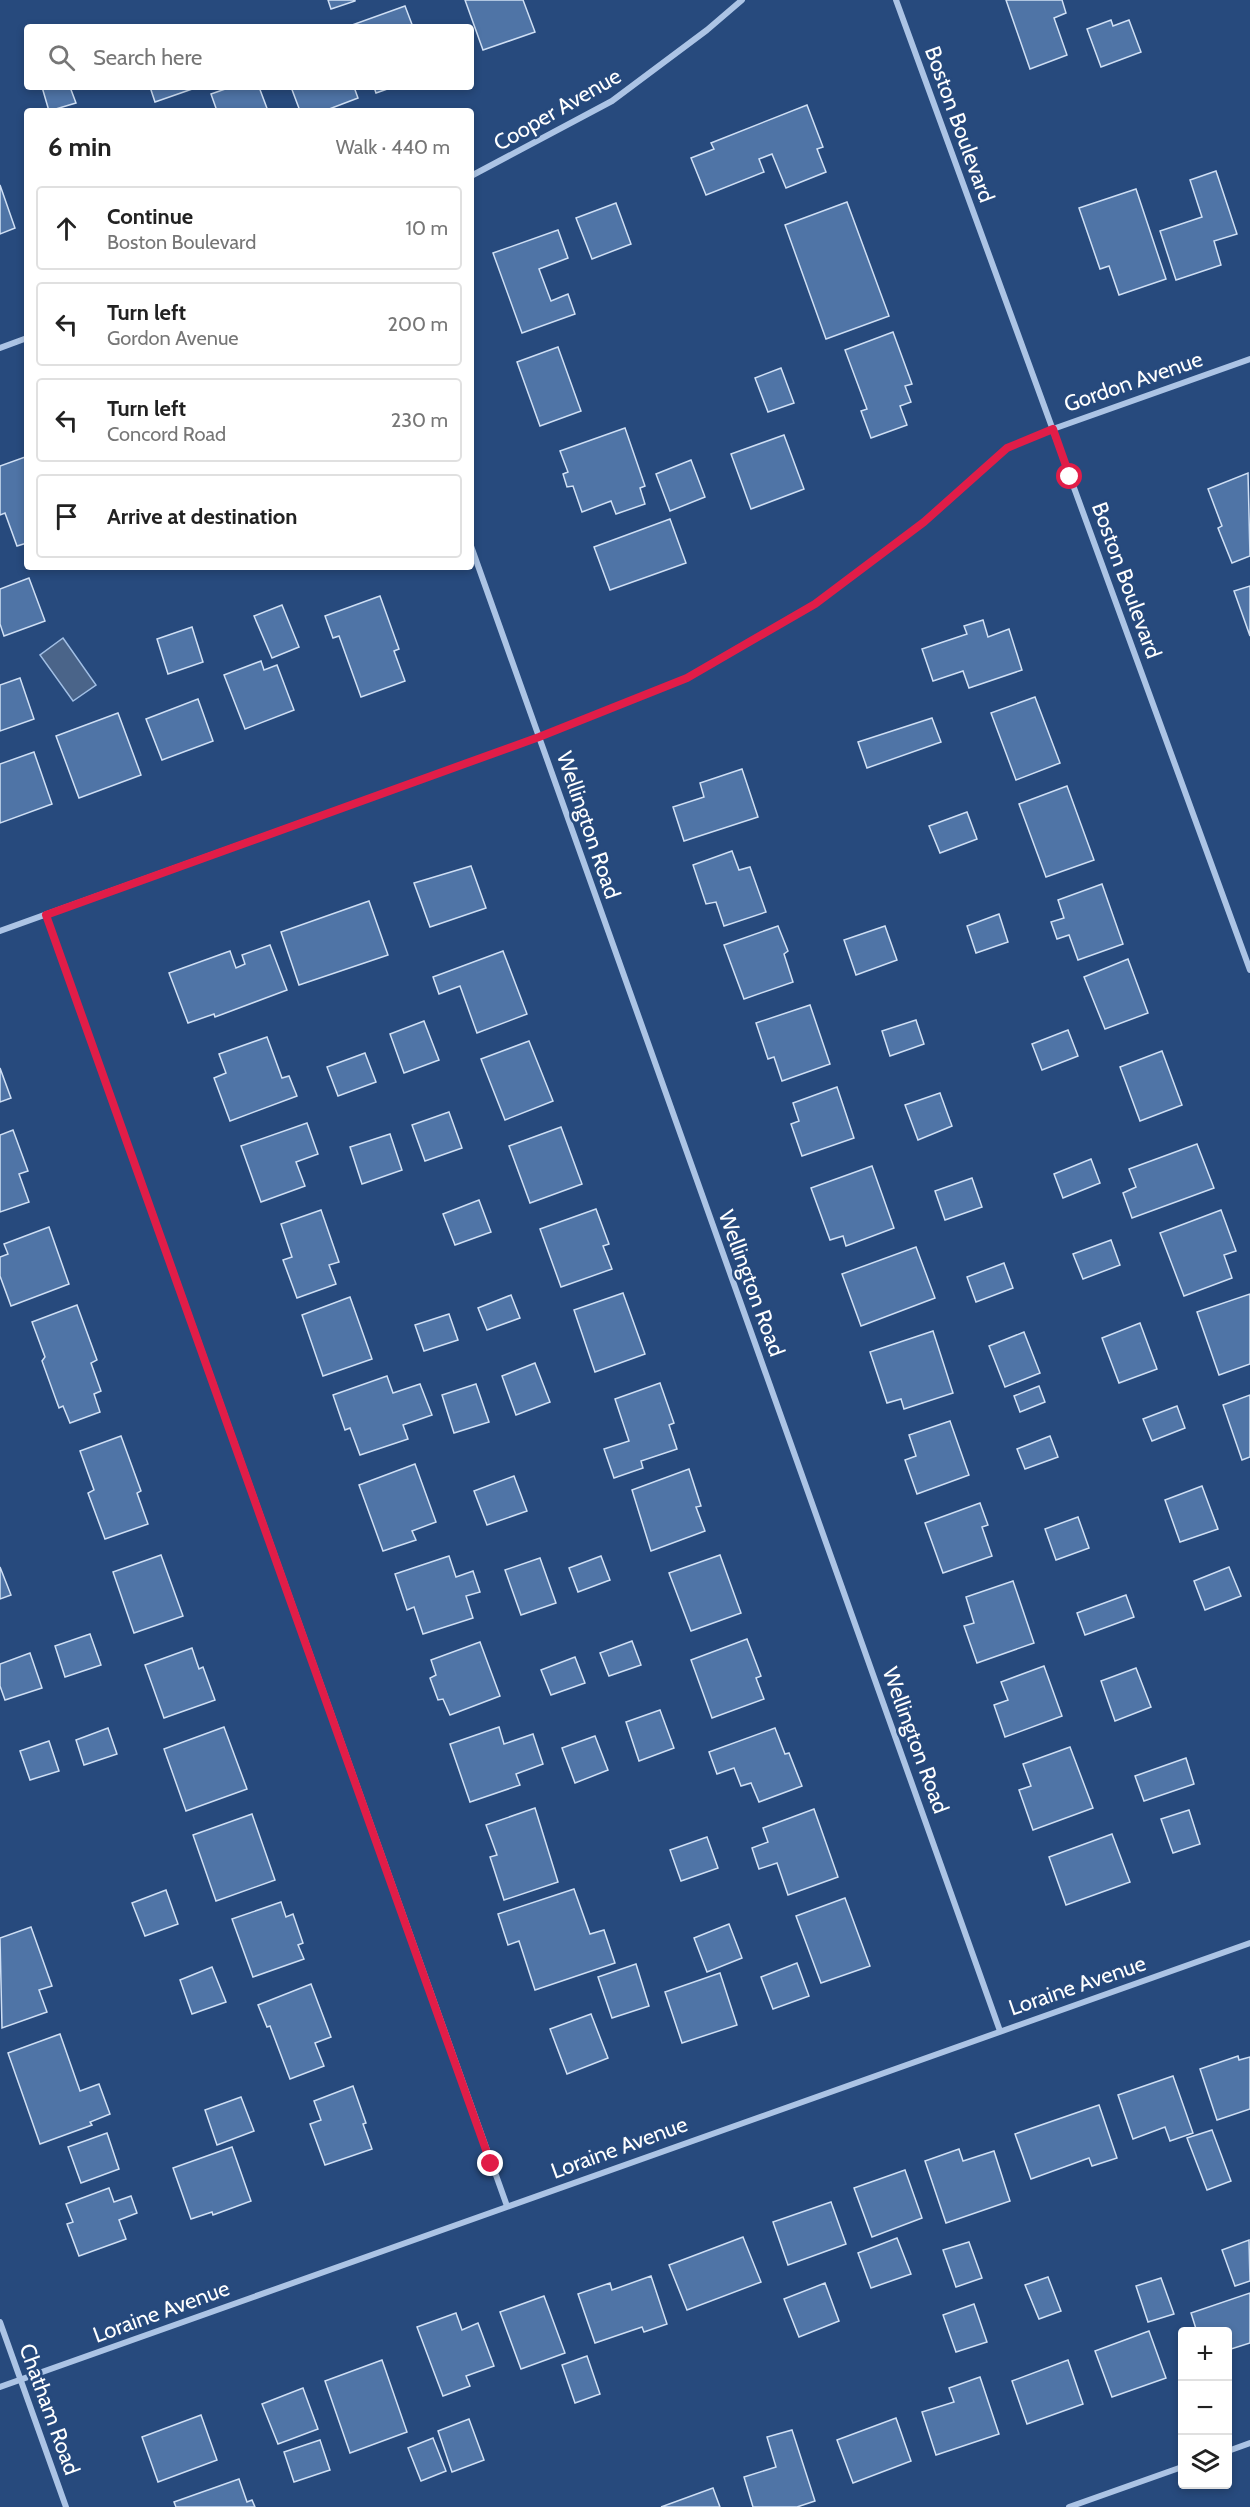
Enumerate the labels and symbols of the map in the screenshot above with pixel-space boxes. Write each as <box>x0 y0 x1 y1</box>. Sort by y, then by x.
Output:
street label: Boston Boulevard <box>919 42 1000 206</box>
street label: Cooper Avenue <box>489 62 626 157</box>
street label: Gordon Avenue <box>1060 345 1206 418</box>
route start <box>1056 463 1082 489</box>
street label: Boston Boulevard <box>1086 498 1167 662</box>
street label: Wellington Road <box>551 748 626 902</box>
street label: Wellington Road <box>713 1206 791 1360</box>
street label: Wellington Road <box>877 1663 955 1817</box>
street label: Loraine Avenue <box>1005 1949 1149 2022</box>
street label: Loraine Avenue <box>547 2110 691 2185</box>
route end <box>477 2150 503 2176</box>
street label: Loraine Avenue <box>89 2274 233 2349</box>
street label: Chatham Road <box>13 2340 86 2478</box>

